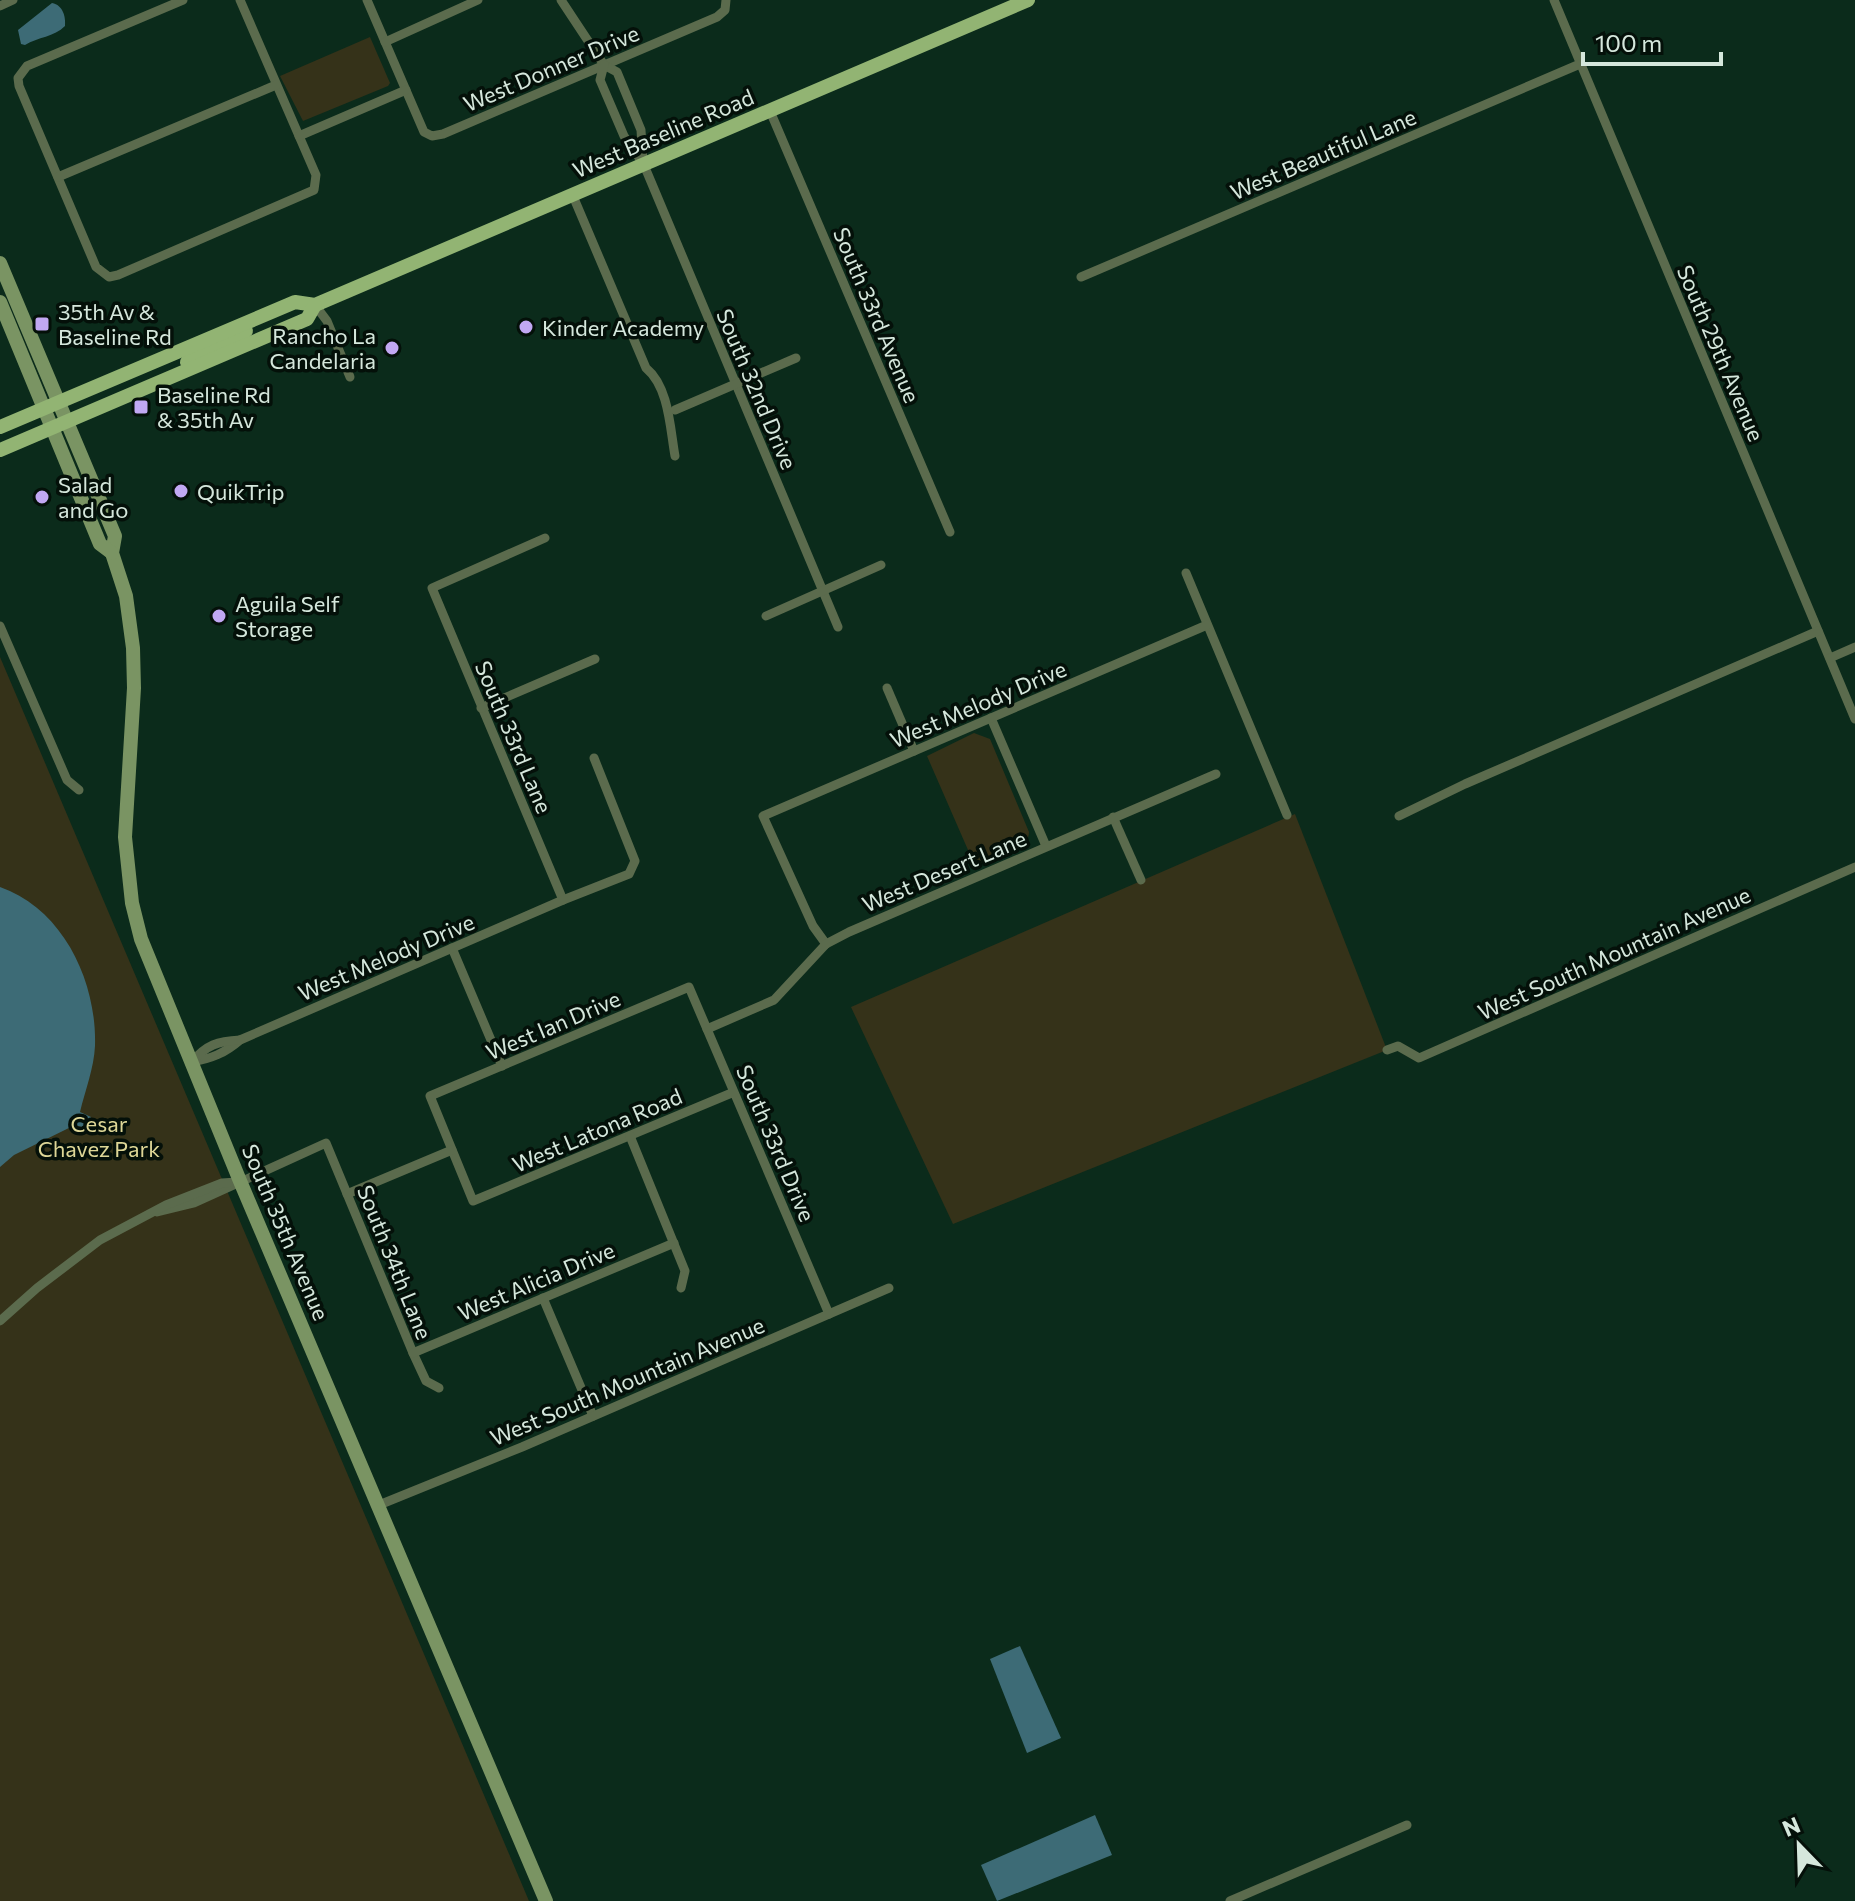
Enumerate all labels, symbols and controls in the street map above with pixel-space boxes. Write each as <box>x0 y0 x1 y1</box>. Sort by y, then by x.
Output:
scale bar <box>1583 16 1721 66</box>
street label: West Donner Drive <box>459 19 643 117</box>
text: 100 m <box>1595 28 1662 57</box>
street label: West Baseline Road <box>568 83 758 183</box>
street label: West Beautiful Lane <box>1226 103 1420 205</box>
street label: South 33rd Avenue <box>828 223 926 407</box>
street label: South 29th Avenue <box>1672 261 1770 445</box>
place label: 35th Av & Baseline Rd <box>58 298 172 350</box>
street label: South 32nd Drive <box>711 305 803 473</box>
place label: Kinder Academy <box>542 314 704 341</box>
marker: 35th Av & Baseline Rd <box>33 315 51 333</box>
marker: Kinder Academy <box>517 318 535 336</box>
place label: Rancho La Candelaria <box>269 322 376 374</box>
marker: Rancho La Candelaria <box>383 339 401 357</box>
place label: Baseline Rd & 35th Av <box>157 381 271 433</box>
marker: Baseline Rd & 35th Av <box>132 398 150 416</box>
place label: Salad and Go <box>58 471 128 523</box>
place label: QuikTrip <box>197 478 285 505</box>
marker: QuikTrip <box>172 482 190 500</box>
marker: Salad and Go <box>33 488 51 506</box>
place label: Aguila Self Storage <box>235 590 340 642</box>
marker: Aguila Self Storage <box>210 607 228 625</box>
street label: West Melody Drive <box>886 655 1070 753</box>
street label: South 33rd Lane <box>470 657 558 817</box>
street label: West Desert Lane <box>858 824 1030 918</box>
street label: West South Mountain Avenue <box>1474 881 1754 1025</box>
street label: West Melody Drive <box>294 908 478 1006</box>
street label: West Ian Drive <box>482 985 624 1065</box>
street label: South 33rd Drive <box>731 1061 821 1225</box>
street label: West Latona Road <box>508 1082 686 1178</box>
park label: Cesar Chavez Park <box>38 1110 160 1162</box>
street label: South 35th Avenue <box>237 1140 335 1324</box>
street label: South 34th Lane <box>352 1181 438 1343</box>
street label: West Alicia Drive <box>454 1236 618 1326</box>
street label: West South Mountain Avenue <box>486 1311 768 1451</box>
north arrow <box>1759 1805 1839 1885</box>
text: N <box>1778 1810 1804 1842</box>

